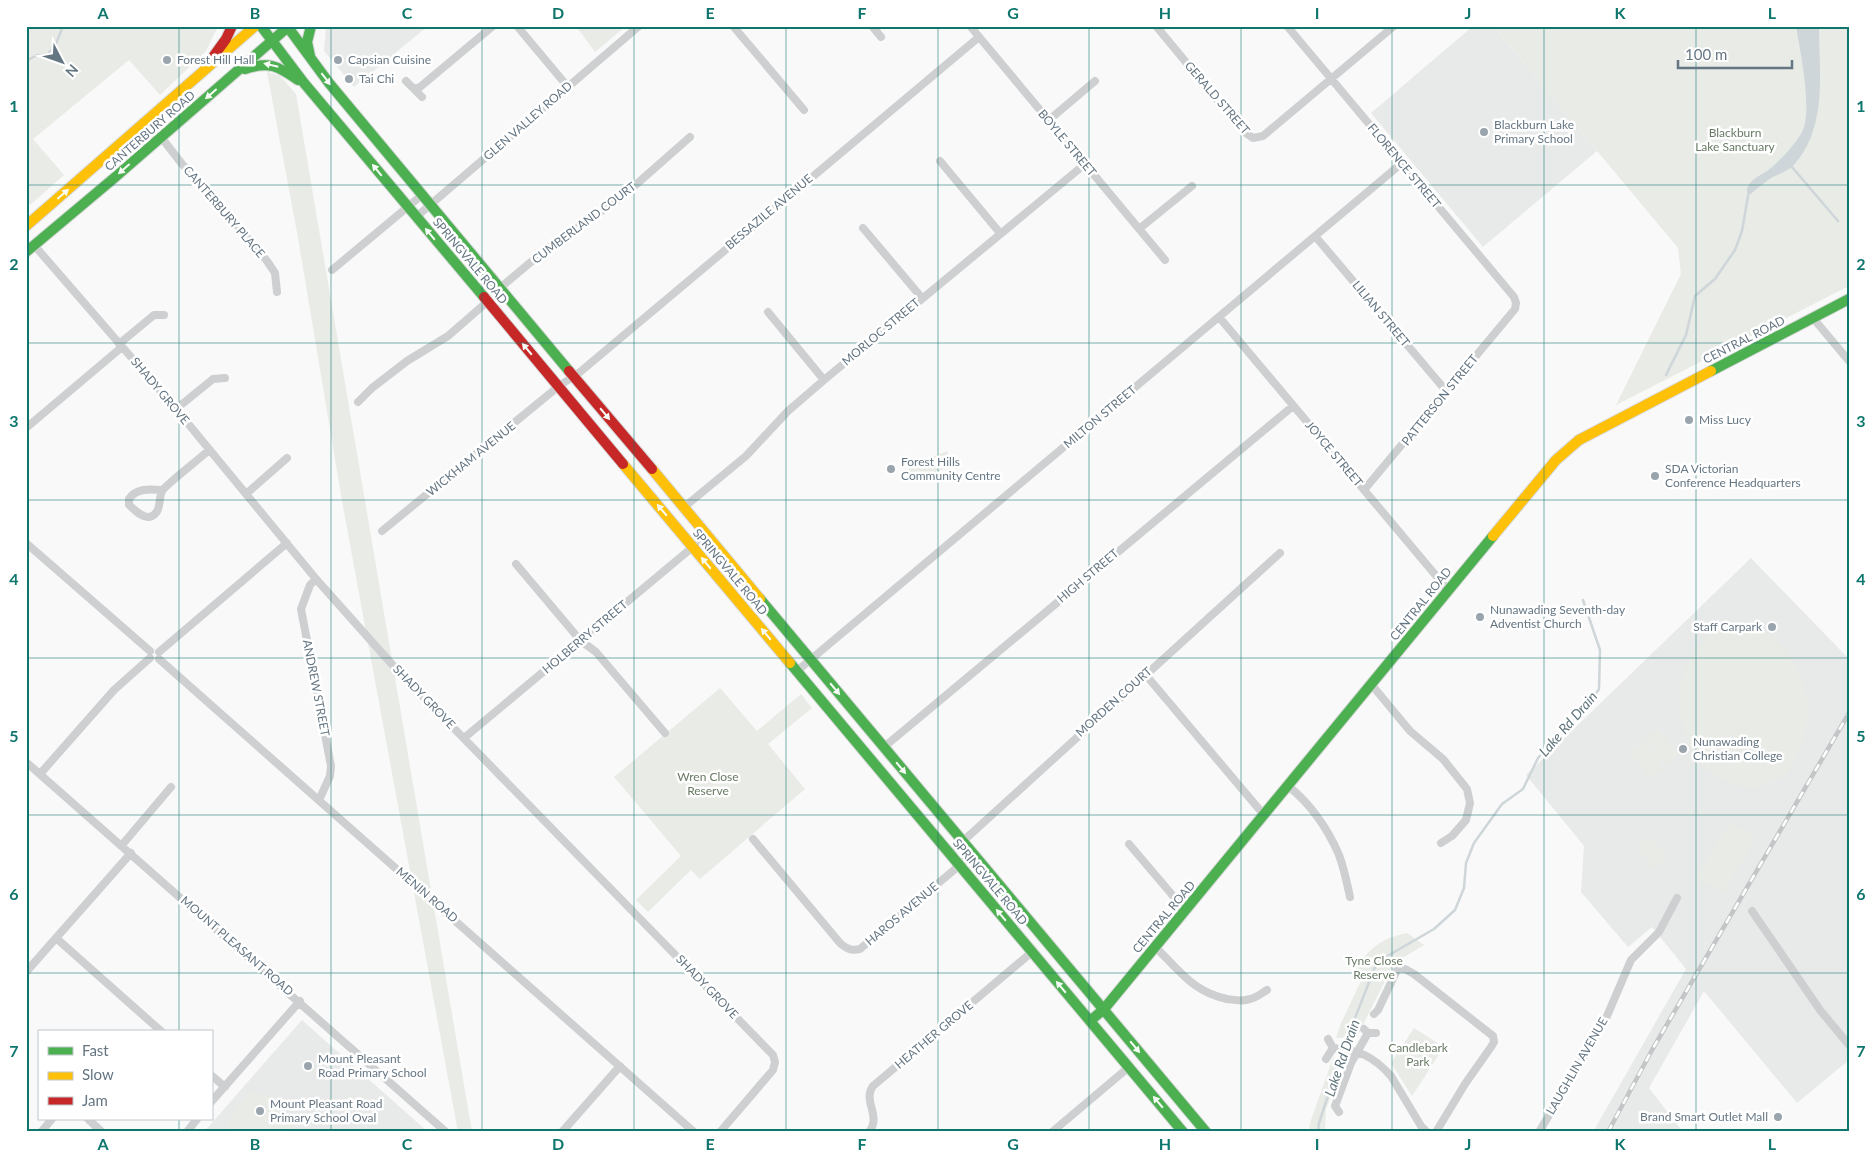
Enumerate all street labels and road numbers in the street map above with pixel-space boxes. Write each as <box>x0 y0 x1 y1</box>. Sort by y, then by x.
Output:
street label: GERALD STREET <box>1182 58 1253 137</box>
street label: GLEN VALLEY ROAD <box>480 78 575 163</box>
street label: CANTERBURY ROAD <box>101 87 198 174</box>
street label: BOYLE STREET <box>1035 106 1100 179</box>
street label: FLORENCE STREET <box>1365 120 1444 211</box>
street label: CANTERBURY PLACE <box>180 163 268 261</box>
street label: BESSAZILE AVENUE <box>722 171 815 253</box>
street label: CUMBERLAND COURT <box>529 179 639 267</box>
street label: SPRINGVALE ROAD <box>430 214 511 307</box>
street label: LILIAN STREET <box>1349 278 1413 350</box>
street label: MORLOC STREET <box>839 295 923 368</box>
street label: CENTRAL ROAD <box>1700 312 1787 367</box>
street label: PATTERSON STREET <box>1398 351 1481 448</box>
street label: SHADY GROVE <box>128 354 193 427</box>
street label: MILTON STREET <box>1060 382 1139 451</box>
street label: WICKHAM AVENUE <box>423 418 518 499</box>
street label: JOYCE STREET <box>1302 418 1366 490</box>
street label: SPRINGVALE ROAD <box>690 525 771 618</box>
street label: HIGH STREET <box>1054 546 1121 606</box>
street label: CENTRAL ROAD <box>1387 564 1455 643</box>
street label: HOLBERRY STREET <box>539 597 630 677</box>
street label: ANDREW STREET <box>300 638 333 738</box>
street label: SHADY GROVE <box>390 662 459 732</box>
street label: MORDEN COURT <box>1073 664 1155 740</box>
street label: SPRINGVALE ROAD <box>950 835 1031 928</box>
street label: MENIN ROAD <box>393 864 461 926</box>
street label: CENTRAL ROAD <box>1129 877 1198 956</box>
street label: HAROS AVENUE <box>862 879 941 949</box>
street label: MOUNT PLEASANT ROAD <box>178 893 297 999</box>
street label: SHADY GROVE <box>673 952 742 1022</box>
street label: HEATHER GROVE <box>891 997 976 1072</box>
street label: LAUGHLIN AVENUE <box>1543 1014 1611 1117</box>

